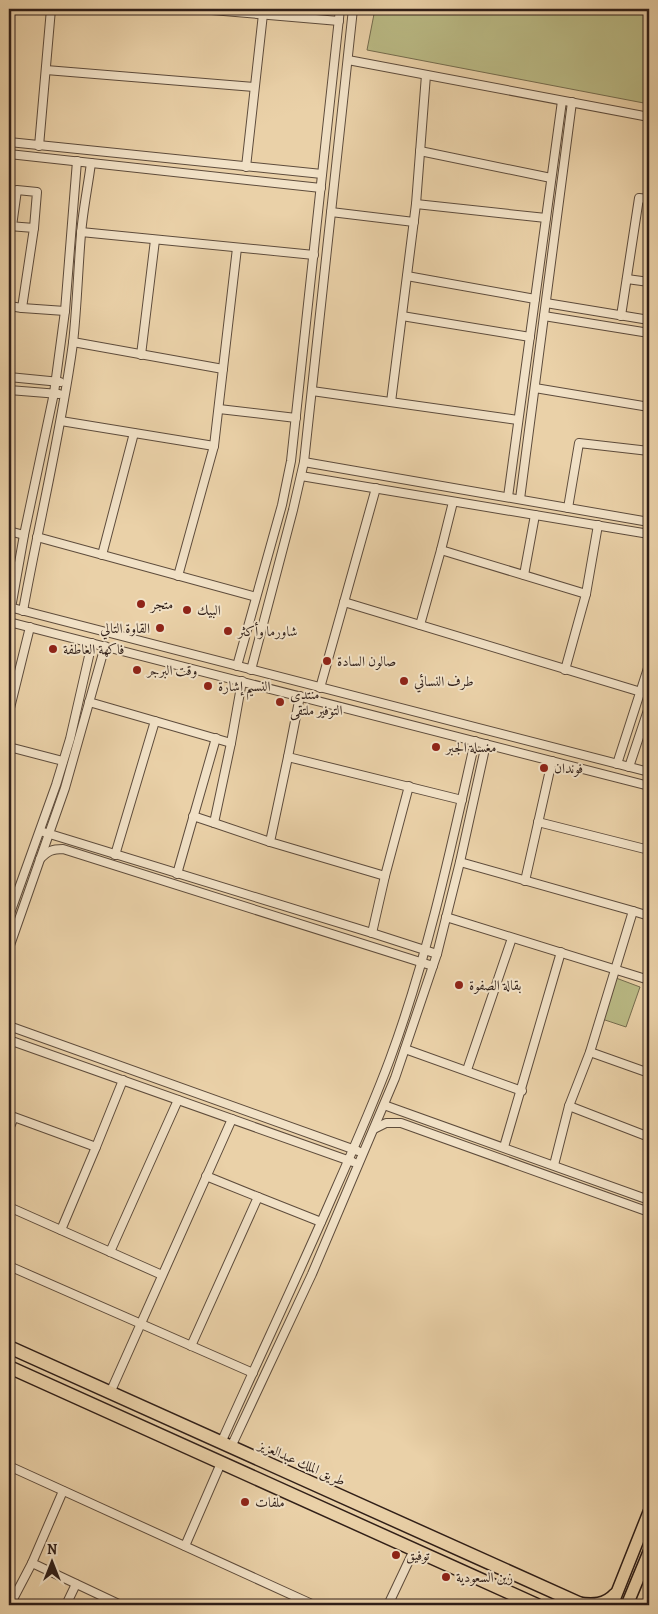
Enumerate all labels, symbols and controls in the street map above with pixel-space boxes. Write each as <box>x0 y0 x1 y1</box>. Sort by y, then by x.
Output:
place label: متجر <box>149 595 173 614</box>
marker: متجر <box>135 598 147 610</box>
place label: البيك <box>197 601 221 620</box>
marker: البيك <box>181 604 193 616</box>
place label: القاوة التالي <box>100 619 150 640</box>
place label: شاورما وأكثر <box>236 621 298 641</box>
marker: القاوة التالي <box>154 622 166 634</box>
marker: شاورما وأكثر <box>222 625 234 637</box>
place label: فاكهة العاطفة <box>63 640 124 659</box>
marker: فاكهة العاطفة <box>47 643 59 655</box>
place label: صالون السادة <box>337 652 396 671</box>
marker: صالون السادة <box>321 655 333 667</box>
place label: وقت البرجر <box>145 661 197 680</box>
marker: وقت البرجر <box>131 664 143 676</box>
place label: طرف النسائي <box>414 672 474 693</box>
marker: طرف النسائي <box>398 675 410 687</box>
place label: النسيم إشارة <box>218 677 270 700</box>
marker: النسيم إشارة <box>202 680 214 692</box>
place label: منتدى التوفير ملتقى <box>290 685 343 721</box>
marker: منتدى التوفير ملتقى <box>274 696 286 708</box>
place label: مغسلة الجبر <box>444 738 496 757</box>
marker: مغسلة الجبر <box>430 741 442 753</box>
place label: فوندان <box>554 759 583 778</box>
marker: فوندان <box>538 762 550 774</box>
place label: بقالة الصفوة <box>469 976 522 995</box>
marker: بقالة الصفوة <box>453 979 465 991</box>
street label: طريق الملك عبدالعزيز <box>254 1435 349 1491</box>
place label: ملفات <box>255 1493 285 1512</box>
marker: ملفات <box>239 1496 251 1508</box>
north arrow <box>28 1536 78 1586</box>
text: N <box>47 1540 57 1559</box>
place label: توفيق <box>406 1546 430 1565</box>
marker: توفيق <box>390 1549 402 1561</box>
place label: زين السعودية <box>456 1568 513 1587</box>
marker: زين السعودية <box>440 1571 452 1583</box>

